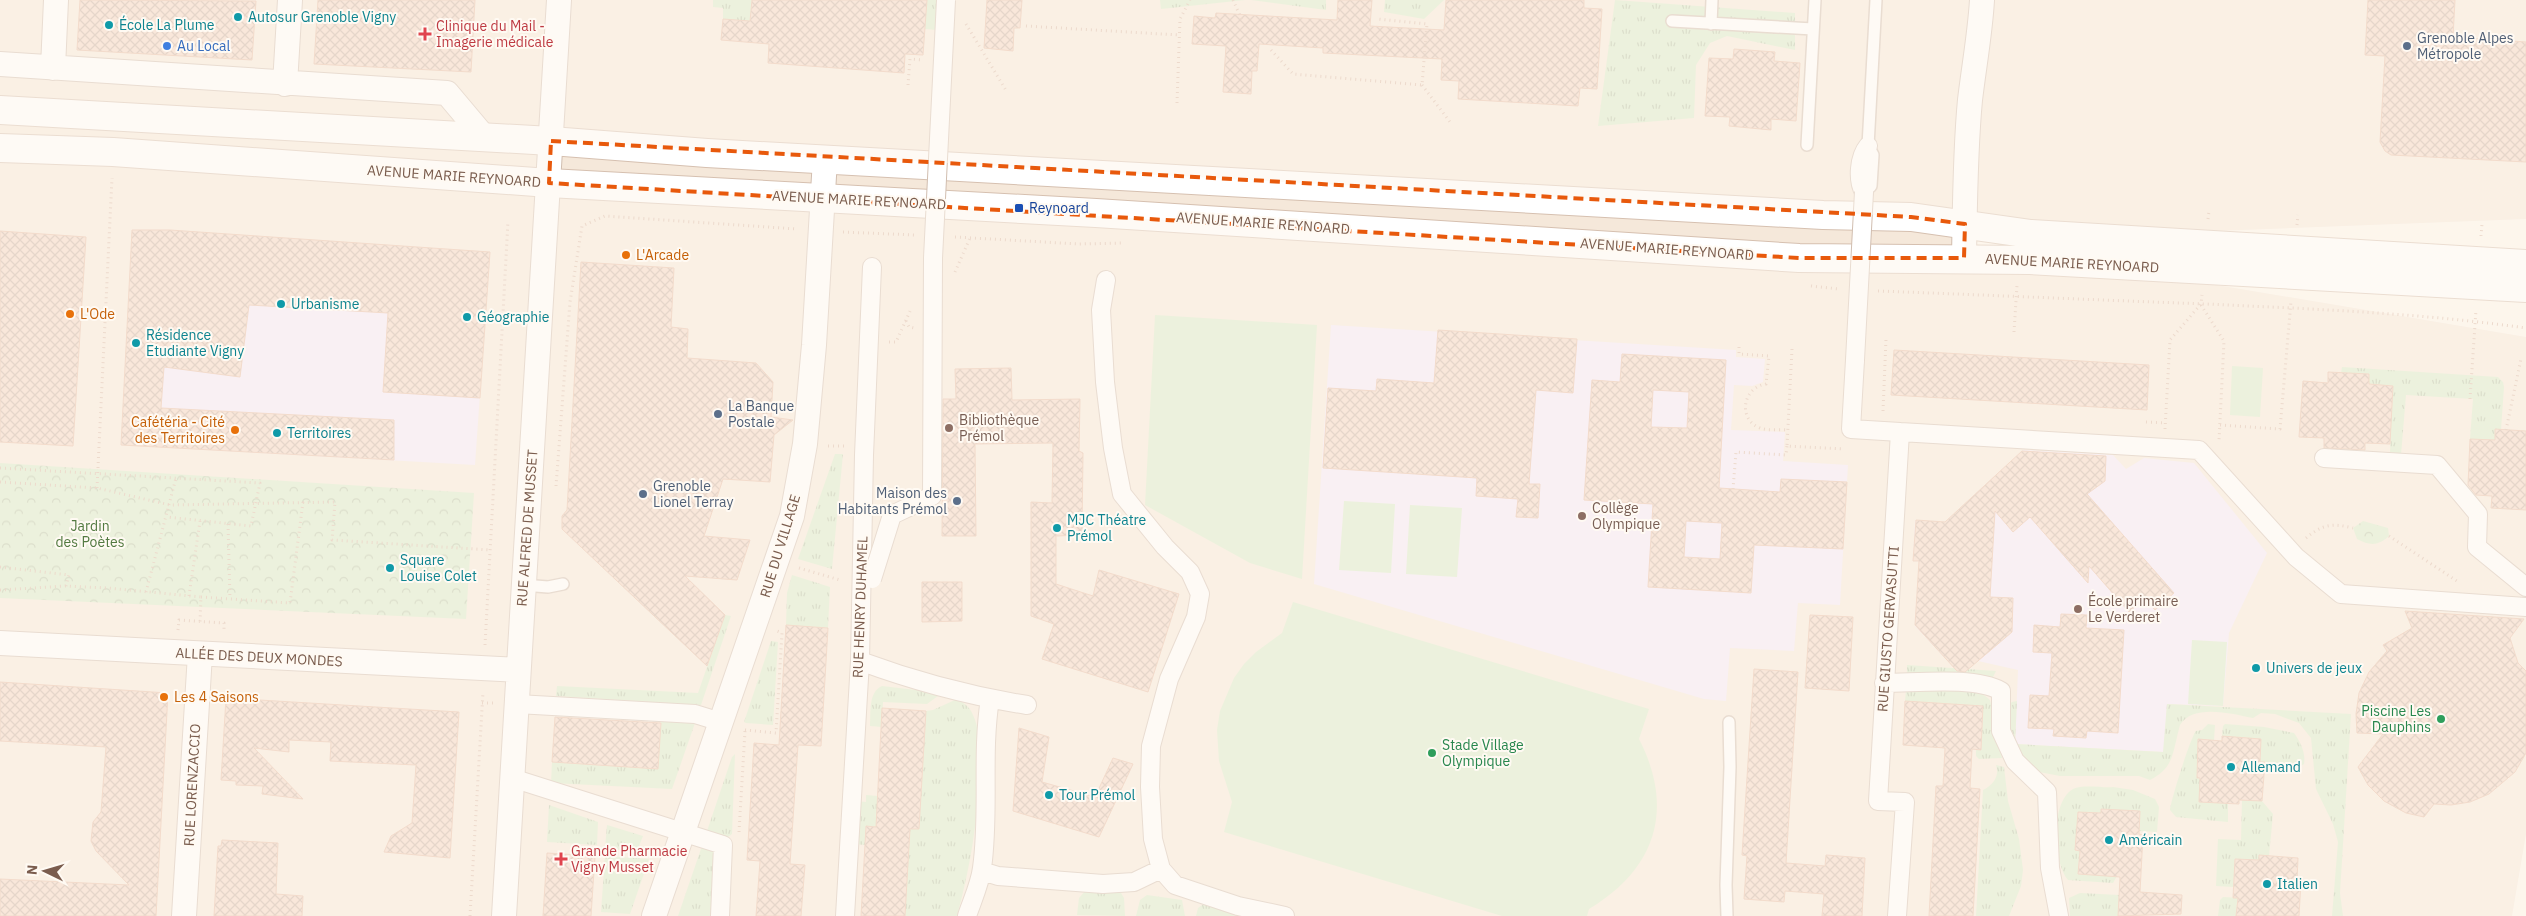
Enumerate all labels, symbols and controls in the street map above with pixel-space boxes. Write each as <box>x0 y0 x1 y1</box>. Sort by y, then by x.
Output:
place label: Autosur Grenoble Vigny <box>248 8 396 26</box>
marker: Autosur Grenoble Vigny <box>232 11 244 23</box>
place label: École La Plume <box>119 15 215 34</box>
place label: Clinique du Mail - Imagerie médicale <box>436 17 554 51</box>
marker: École La Plume <box>103 19 115 31</box>
marker: Clinique du Mail - Imagerie médicale <box>418 27 432 41</box>
place label: Grenoble Alpes Métropole <box>2417 29 2514 63</box>
place label: Au Local <box>177 37 230 55</box>
marker: Au Local <box>161 40 173 52</box>
marker: Grenoble Alpes Métropole <box>2401 40 2413 52</box>
street label: AVENUE MARIE REYNOARD <box>366 161 542 191</box>
street label: AVENUE MARIE REYNOARD <box>771 186 947 214</box>
place label: Reynoard <box>1029 199 1089 217</box>
marker: Reynoard <box>1013 202 1025 214</box>
street label: AVENUE MARIE REYNOARD <box>1175 208 1351 238</box>
street label: AVENUE MARIE REYNOARD <box>1579 234 1755 264</box>
place label: L'Arcade <box>636 246 689 264</box>
marker: L'Arcade <box>620 249 632 261</box>
street label: AVENUE MARIE REYNOARD <box>1984 249 2160 277</box>
place label: Urbanisme <box>291 295 360 313</box>
marker: Urbanisme <box>275 298 287 310</box>
place label: L'Ode <box>80 305 115 323</box>
marker: L'Ode <box>64 308 76 320</box>
place label: Géographie <box>477 308 550 326</box>
marker: Géographie <box>461 311 473 323</box>
place label: Résidence Etudiante Vigny <box>146 326 244 360</box>
marker: Résidence Etudiante Vigny <box>130 337 142 349</box>
place label: La Banque Postale <box>728 397 794 431</box>
marker: La Banque Postale <box>712 408 724 420</box>
place label: Bibliothèque Prémol <box>959 411 1040 445</box>
place label: Cafétéria - Cité des Territoires <box>131 413 225 447</box>
marker: Bibliothèque Prémol <box>943 422 955 434</box>
marker: Cafétéria - Cité des Territoires <box>229 424 241 436</box>
place label: Territoires <box>287 424 352 442</box>
marker: Territoires <box>271 427 283 439</box>
street label: RUE ALFRED DE MUSSET <box>513 449 541 607</box>
place label: Grenoble Lionel Terray <box>653 477 734 511</box>
place label: Maison des Habitants Prémol <box>838 484 947 518</box>
marker: Grenoble Lionel Terray <box>637 488 649 500</box>
street label: RUE DU VILLAGE <box>756 492 804 600</box>
marker: Maison des Habitants Prémol <box>951 495 963 507</box>
place label: Collège Olympique <box>1592 499 1660 533</box>
marker: Collège Olympique <box>1576 510 1588 522</box>
place label: MJC Théatre Prémol <box>1067 511 1147 545</box>
park label: Jardin des Poètes <box>55 517 125 551</box>
marker: MJC Théatre Prémol <box>1051 522 1063 534</box>
street label: RUE HENRY DUHAMEL <box>849 536 871 678</box>
street label: RUE GIUSTO GERVASUTTI <box>1873 545 1903 713</box>
place label: Square Louise Colet <box>400 551 477 585</box>
marker: Square Louise Colet <box>384 562 396 574</box>
place label: École primaire Le Verderet <box>2088 591 2179 626</box>
marker: École primaire Le Verderet <box>2072 603 2084 615</box>
street label: ALLÉE DES DEUX MONDES <box>175 643 343 670</box>
place label: Univers de jeux <box>2266 659 2362 677</box>
marker: Univers de jeux <box>2250 662 2262 674</box>
place label: Les 4 Saisons <box>174 688 259 706</box>
marker: Les 4 Saisons <box>158 691 170 703</box>
place label: Piscine Les Dauphins <box>2361 702 2431 736</box>
marker: Piscine Les Dauphins <box>2435 713 2447 725</box>
street label: RUE LORENZACCIO <box>180 723 204 847</box>
place label: Stade Village Olympique <box>1442 736 1524 770</box>
marker: Stade Village Olympique <box>1426 747 1438 759</box>
place label: Allemand <box>2241 758 2301 776</box>
marker: Allemand <box>2225 761 2237 773</box>
place label: Tour Prémol <box>1059 786 1135 804</box>
marker: Tour Prémol <box>1043 789 1055 801</box>
place label: Américain <box>2119 831 2183 849</box>
marker: Américain <box>2103 834 2115 846</box>
place label: Grande Pharmacie Vigny Musset <box>571 842 688 876</box>
north arrow <box>20 846 70 896</box>
marker: Grande Pharmacie Vigny Musset <box>555 853 567 865</box>
text: N <box>23 864 41 876</box>
place label: Italien <box>2277 875 2318 893</box>
marker: Italien <box>2261 878 2273 890</box>

